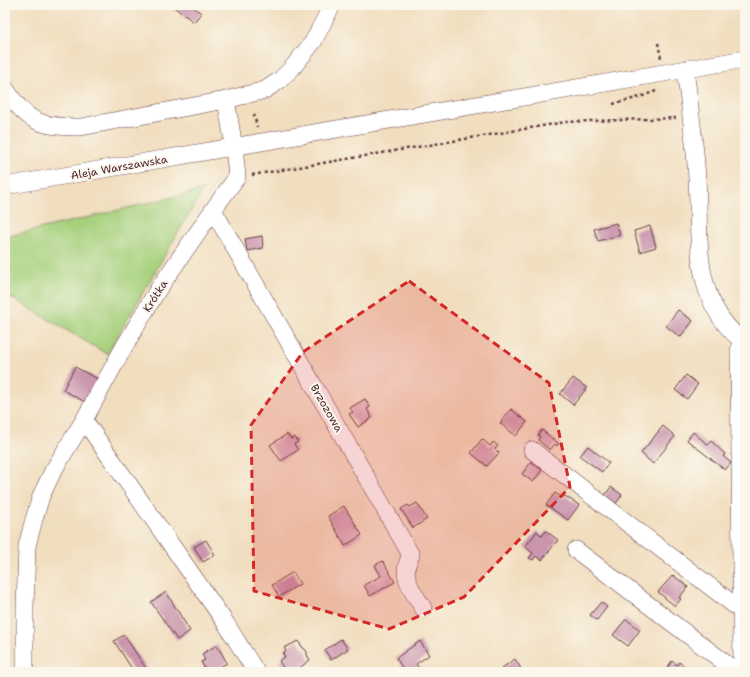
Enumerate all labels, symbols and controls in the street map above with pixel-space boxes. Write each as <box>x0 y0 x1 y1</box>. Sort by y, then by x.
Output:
street label: Aleja Warszawska <box>70 152 169 183</box>
street label: Krótka <box>140 277 171 315</box>
street label: Brzozowa <box>307 382 346 435</box>

